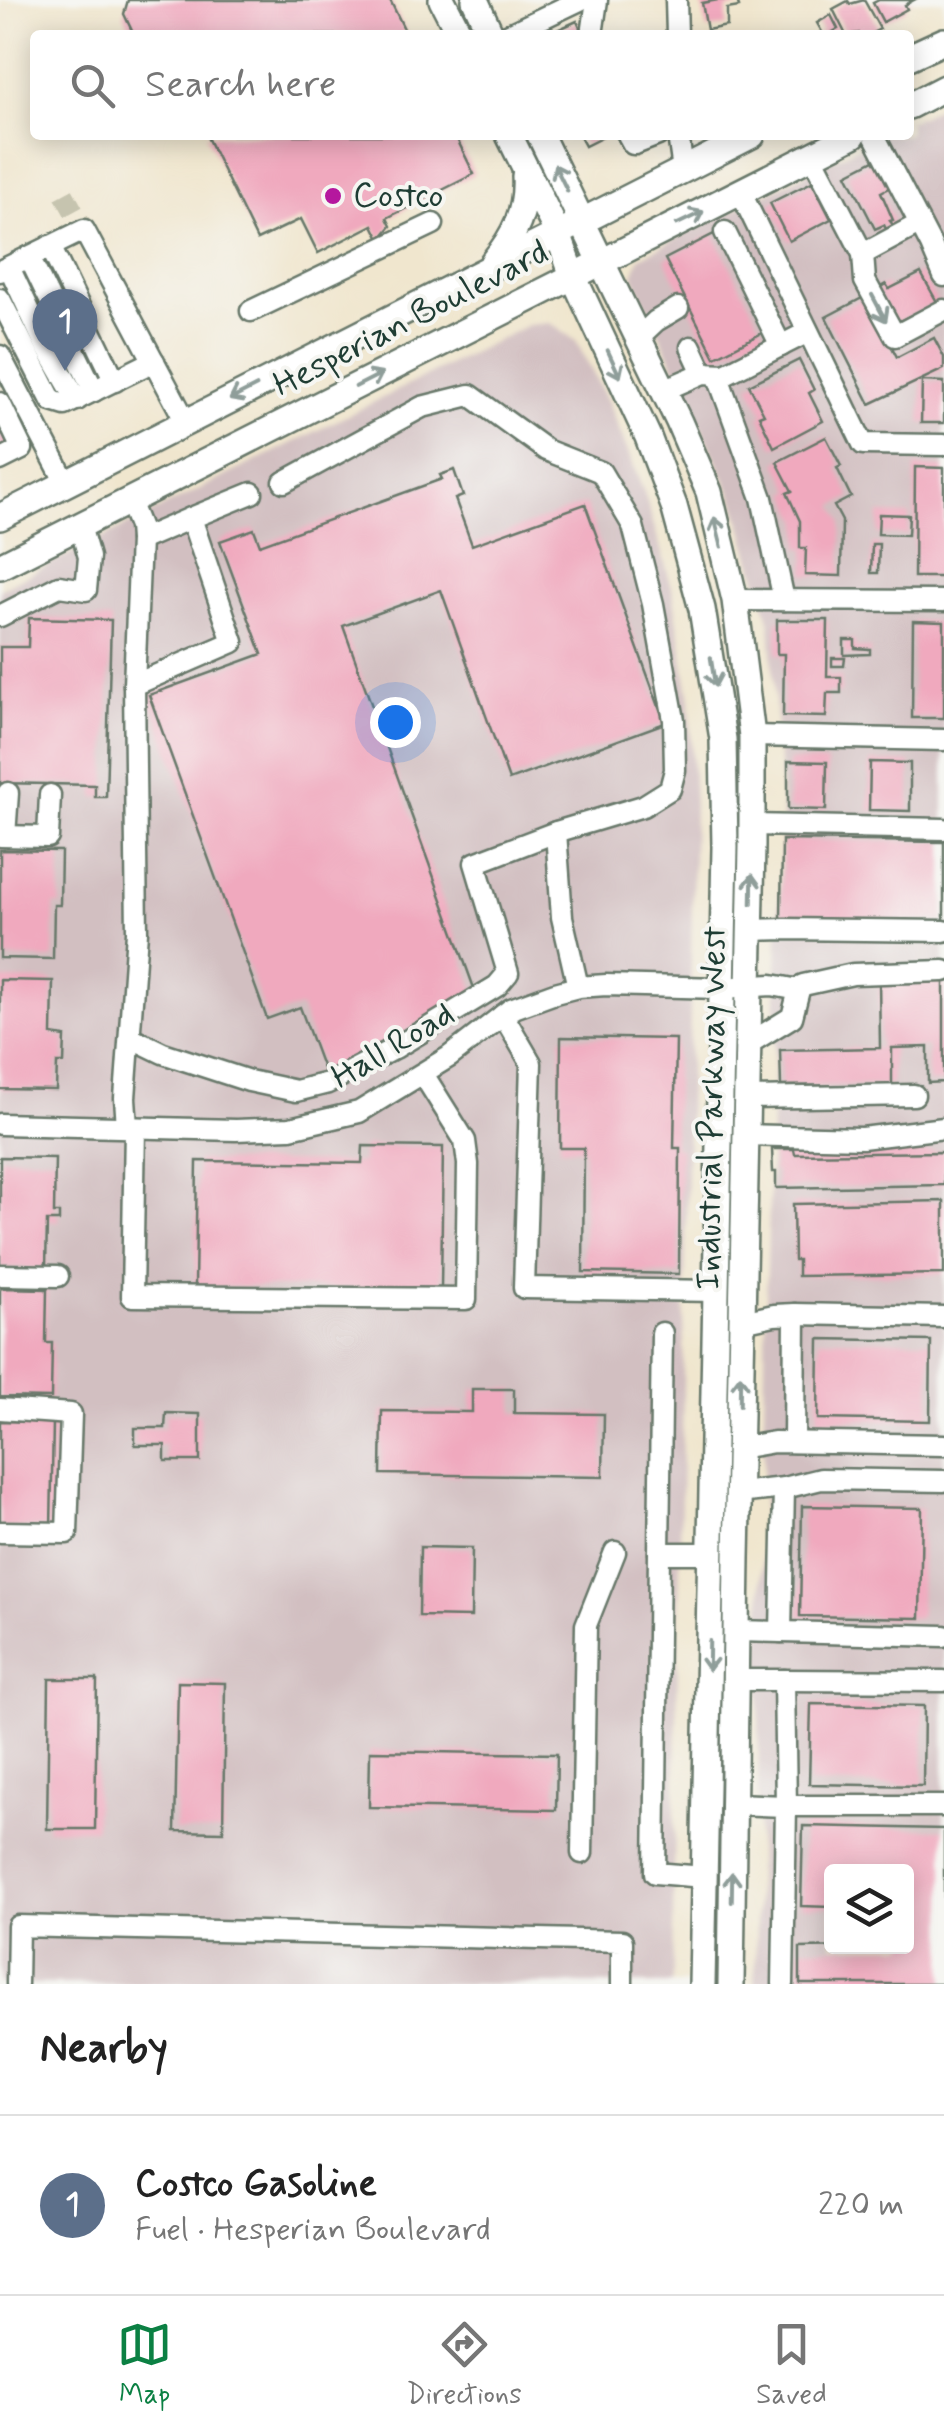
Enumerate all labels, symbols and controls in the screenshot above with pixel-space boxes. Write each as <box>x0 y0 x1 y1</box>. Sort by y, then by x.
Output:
search box <box>30 30 914 140</box>
icon: search <box>65 58 120 113</box>
text: Search here <box>145 61 336 110</box>
one-way arrow <box>551 164 570 194</box>
place label: Costco <box>353 173 444 219</box>
marker: Costco <box>322 185 344 207</box>
one-way arrow <box>675 207 705 226</box>
street label: Hesperian Boulevard <box>265 230 557 408</box>
pin: 1 <box>32 288 98 371</box>
one-way arrow <box>870 292 890 322</box>
one-way arrow <box>605 348 624 378</box>
one-way arrow <box>354 370 383 389</box>
one-way arrow <box>229 384 258 403</box>
one-way arrow <box>708 517 727 548</box>
one-way arrow <box>704 655 722 688</box>
your location <box>370 697 421 748</box>
one-way arrow <box>742 874 761 906</box>
street label: Industrial Parkway West <box>686 925 738 1291</box>
street label: Hall Road <box>323 991 463 1101</box>
one-way arrow <box>731 1375 750 1407</box>
one-way arrow <box>700 1638 718 1671</box>
map controls <box>824 1864 914 1954</box>
button: layers <box>824 1864 914 1954</box>
one-way arrow <box>722 1871 742 1904</box>
text: Nearby <box>40 2022 168 2077</box>
text: Costco Gasoline <box>135 2160 377 2209</box>
text: 1 <box>65 2184 80 2226</box>
text: 220 m <box>818 2184 904 2226</box>
text: Fuel · Hesperian Boulevard <box>135 2209 491 2251</box>
tab: Map <box>117 2317 172 2414</box>
tab: Directions <box>407 2317 522 2414</box>
tab: Saved <box>756 2317 827 2414</box>

